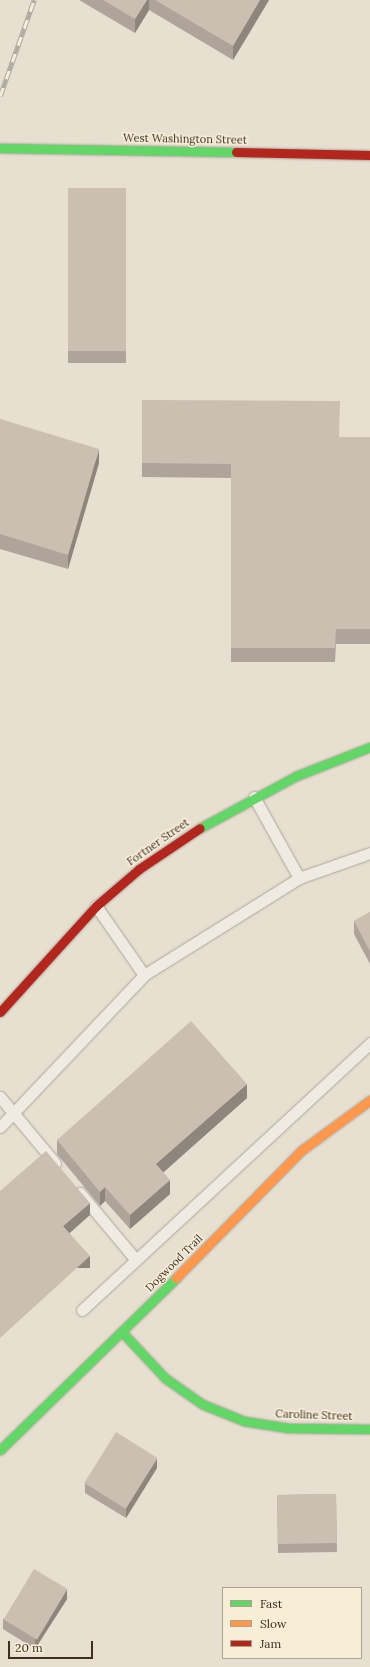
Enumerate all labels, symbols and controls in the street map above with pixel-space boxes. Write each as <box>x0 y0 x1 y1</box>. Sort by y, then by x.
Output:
street label: West Washington Street <box>123 131 247 147</box>
street label: Fortner Street <box>124 816 192 868</box>
street label: Dogwood Trail <box>143 1232 205 1294</box>
street label: Caroline Street <box>275 1407 353 1423</box>
legend <box>222 1587 362 1659</box>
text: Fast <box>260 1596 283 1611</box>
text: Slow <box>260 1616 287 1631</box>
scale bar <box>10 1633 95 1659</box>
text: Jam <box>260 1636 281 1651</box>
text: 20 m <box>15 1640 43 1655</box>

